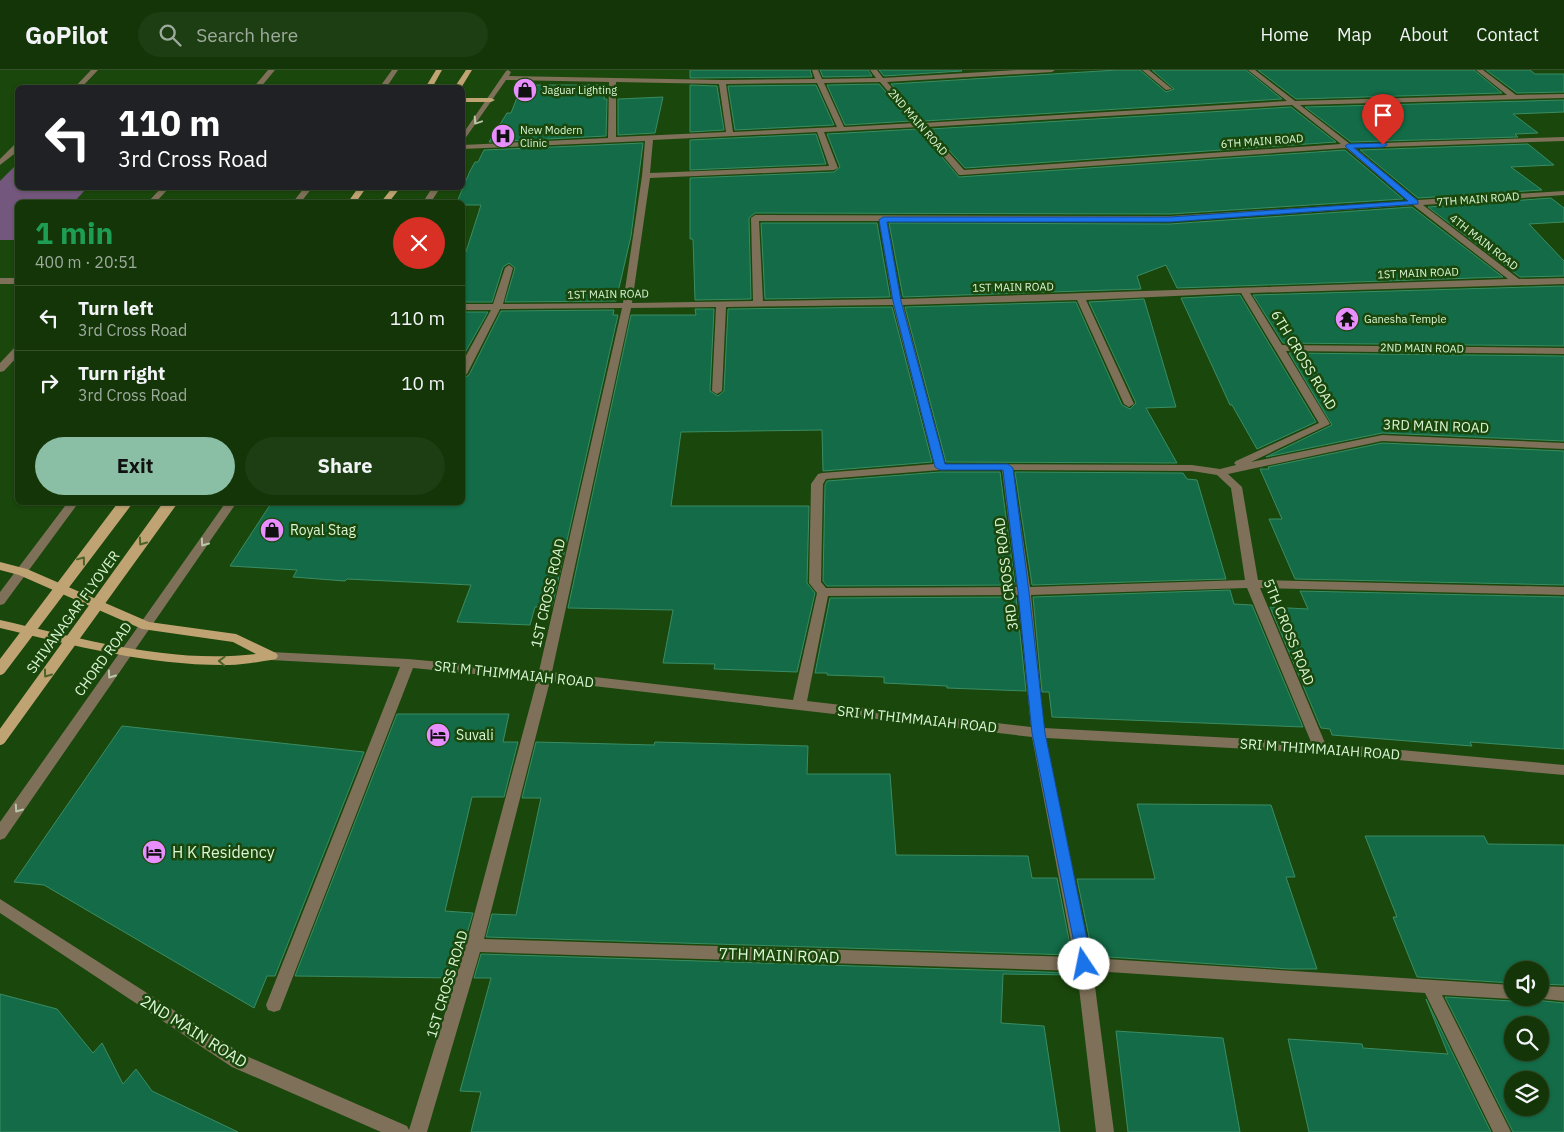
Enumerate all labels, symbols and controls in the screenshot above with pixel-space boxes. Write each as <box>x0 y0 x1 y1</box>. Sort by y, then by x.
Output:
search box <box>138 12 488 57</box>
text: GoPilot <box>25 19 108 51</box>
icon: search <box>156 21 184 49</box>
text: Search here <box>196 23 298 47</box>
text: Home <box>1261 23 1309 46</box>
text: Map <box>1337 23 1372 46</box>
text: About <box>1400 23 1448 46</box>
text: Contact <box>1476 23 1539 46</box>
shop icon: Jaguar Lighting <box>512 77 538 103</box>
place label: Jaguar Lighting <box>542 83 617 97</box>
street label: 2ND MAIN ROAD <box>885 86 951 158</box>
pin <box>1362 94 1404 145</box>
text: 110 m <box>118 100 221 146</box>
icon: arrive <box>1369 101 1397 129</box>
icon: left <box>35 105 100 170</box>
one-way arrow <box>474 115 483 124</box>
hospital icon: New Modern Clinic <box>490 123 516 149</box>
place label: New Modern Clinic <box>520 123 583 150</box>
street label: 6TH MAIN ROAD <box>1220 131 1304 151</box>
text: 3rd Cross Road <box>118 144 268 173</box>
street label: 7TH MAIN ROAD <box>1436 189 1520 209</box>
street label: 4TH MAIN ROAD <box>1447 211 1521 273</box>
text: 1 min <box>35 213 113 252</box>
button: close <box>393 217 445 269</box>
text: 400 m · 20:51 <box>35 252 137 272</box>
street label: 1ST MAIN ROAD <box>1377 265 1459 281</box>
street label: 1ST MAIN ROAD <box>972 279 1054 295</box>
street label: 1ST MAIN ROAD <box>567 286 649 302</box>
text: Turn left <box>78 296 154 320</box>
icon: left <box>35 304 63 332</box>
text: 110 m <box>390 306 445 330</box>
temple icon: Ganesha Temple <box>1334 306 1360 332</box>
street label: 6TH CROSS ROAD <box>1267 307 1341 413</box>
place label: Ganesha Temple <box>1364 312 1447 326</box>
text: 3rd Cross Road <box>78 320 187 340</box>
street label: 2ND MAIN ROAD <box>1380 340 1464 356</box>
text: Turn right <box>78 361 165 385</box>
icon: right <box>35 369 63 397</box>
text: 10 m <box>401 371 445 395</box>
text: 3rd Cross Road <box>78 385 187 405</box>
street label: 3RD MAIN ROAD <box>1383 415 1489 437</box>
button: Exit <box>35 437 235 495</box>
button: Share <box>245 437 445 495</box>
street label: 3RD CROSS ROAD <box>990 516 1022 632</box>
shop icon: Royal Stag <box>259 517 285 543</box>
place label: Royal Stag <box>290 521 356 539</box>
one-way arrow <box>139 536 148 546</box>
one-way arrow <box>201 537 210 546</box>
street label: 1ST CROSS ROAD <box>527 537 569 649</box>
street label: SHIVANAGAR FLYOVER <box>22 547 124 677</box>
one-way arrow <box>77 557 85 566</box>
street label: 5TH CROSS ROAD <box>1259 576 1319 688</box>
street label: CHORD ROAD <box>70 618 136 700</box>
one-way arrow <box>218 655 226 666</box>
street label: SRI M THIMMAIAH ROAD <box>433 657 595 691</box>
one-way arrow <box>44 668 53 678</box>
one-way arrow <box>108 670 117 679</box>
street label: SRI M THIMMAIAH ROAD <box>836 702 998 736</box>
hotel icon: Suvali <box>425 722 451 748</box>
place label: Suvali <box>456 726 494 744</box>
street label: SRI M THIMMAIAH ROAD <box>1239 734 1401 764</box>
one-way arrow <box>15 803 24 812</box>
hotel icon: H K Residency <box>141 839 167 865</box>
place label: H K Residency <box>172 842 275 862</box>
street label: 1ST CROSS ROAD <box>422 928 472 1040</box>
position arrow <box>1057 937 1109 989</box>
street label: 7TH MAIN ROAD <box>718 943 840 967</box>
map controls <box>1504 961 1549 1116</box>
button: sound <box>1504 961 1549 1006</box>
street label: 2ND MAIN ROAD <box>137 990 251 1072</box>
button: search <box>1504 1016 1549 1061</box>
button: layers <box>1504 1071 1549 1116</box>

